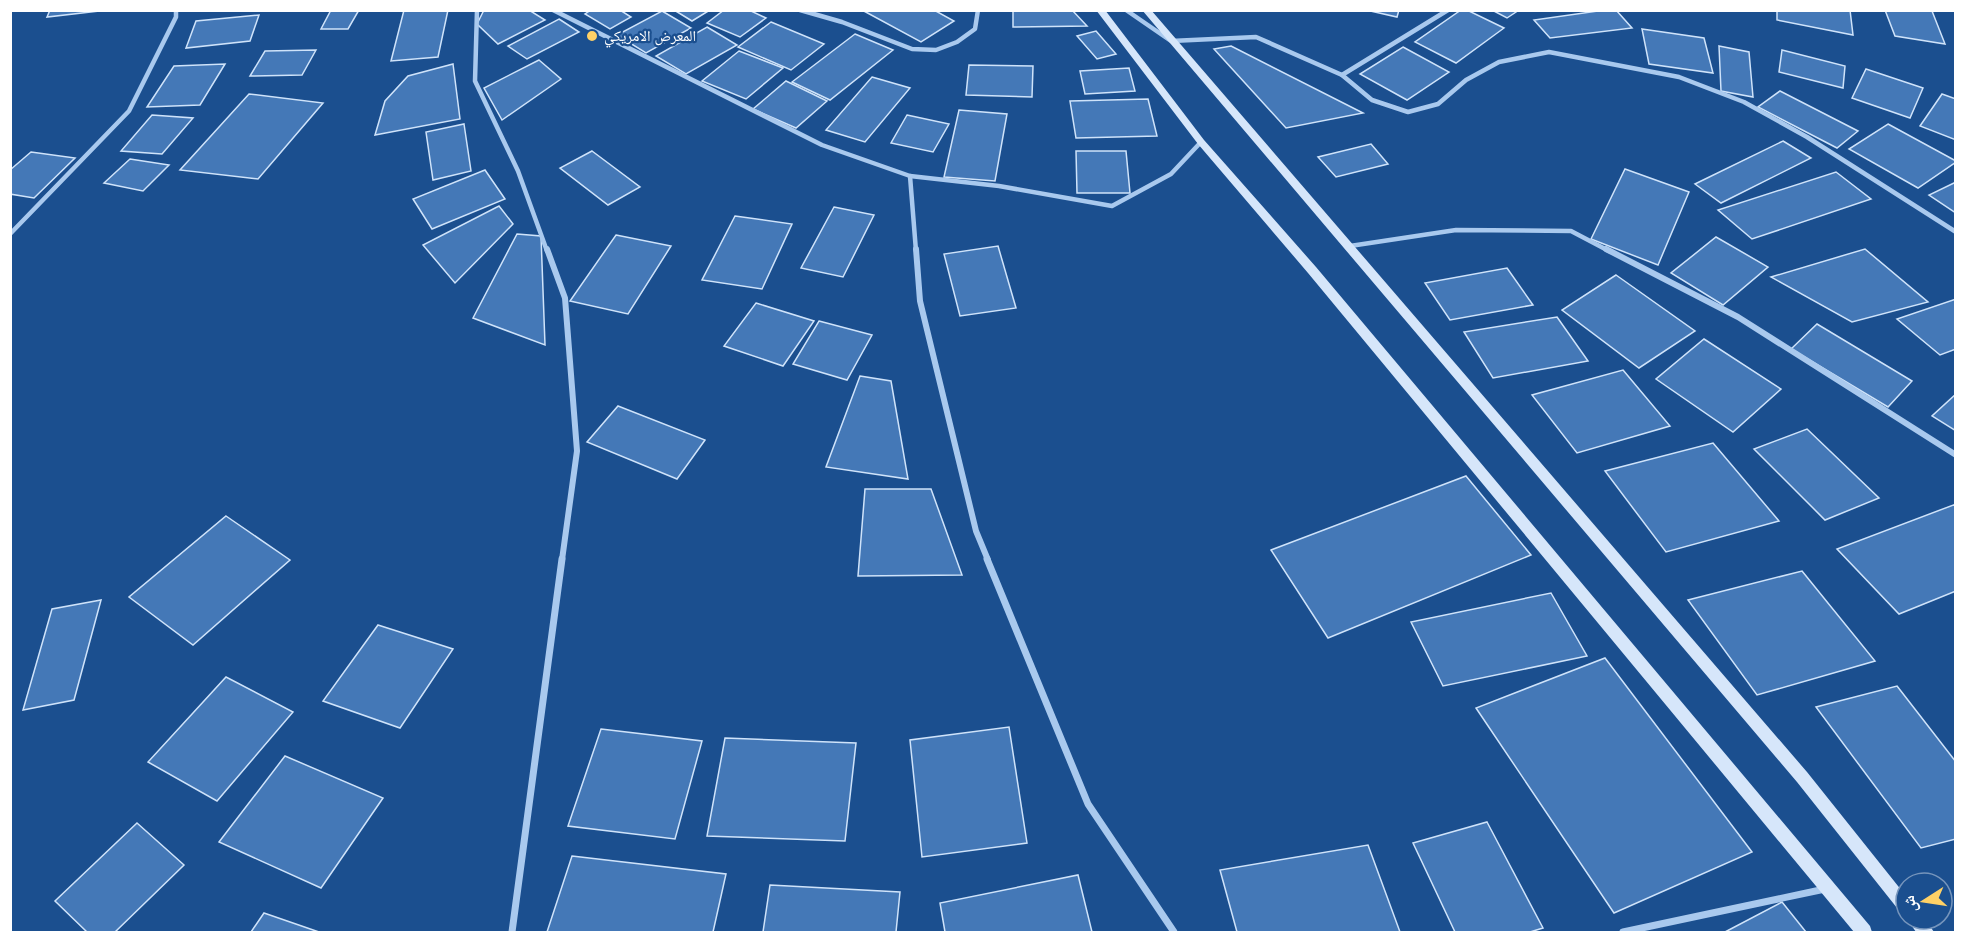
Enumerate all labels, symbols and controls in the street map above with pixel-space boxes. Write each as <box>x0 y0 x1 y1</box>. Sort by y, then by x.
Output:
place label: المعرض الامريكي <box>604 26 696 48</box>
marker: المعرض الامريكي <box>585 29 599 43</box>
north arrow <box>1894 871 1954 931</box>
text: ش <box>1898 893 1923 915</box>

